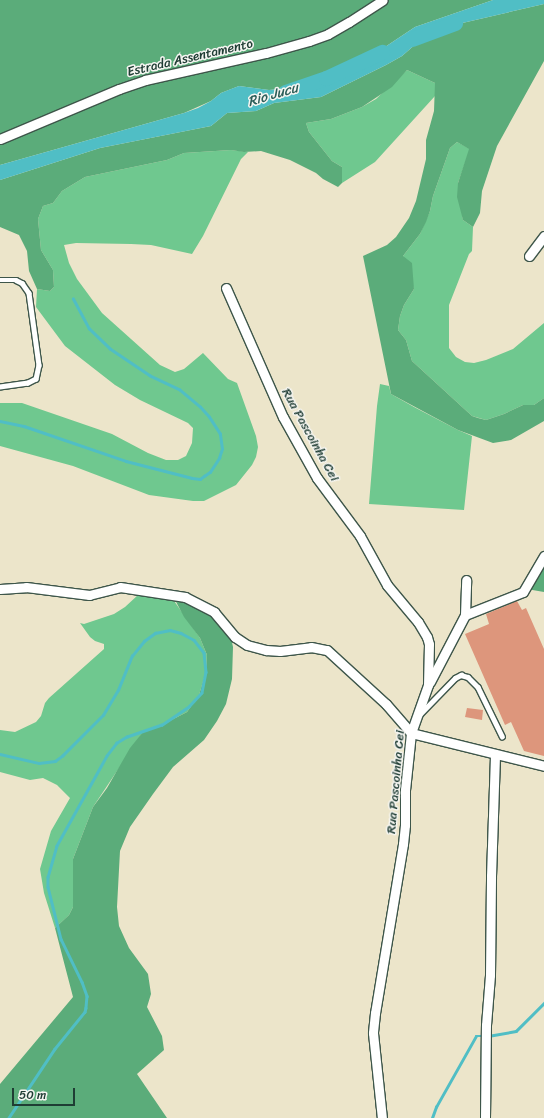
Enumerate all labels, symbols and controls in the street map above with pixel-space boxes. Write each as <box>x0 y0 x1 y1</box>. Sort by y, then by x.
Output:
street label: Estrada Assentamento <box>125 36 255 80</box>
water label: Rio Jucu <box>246 79 300 111</box>
street label: Rua Pascoinha Cei <box>278 386 342 484</box>
street label: Rua Pascoinha Cei <box>384 730 408 834</box>
scale bar <box>14 1080 77 1106</box>
text: 50 m <box>19 1084 46 1106</box>

